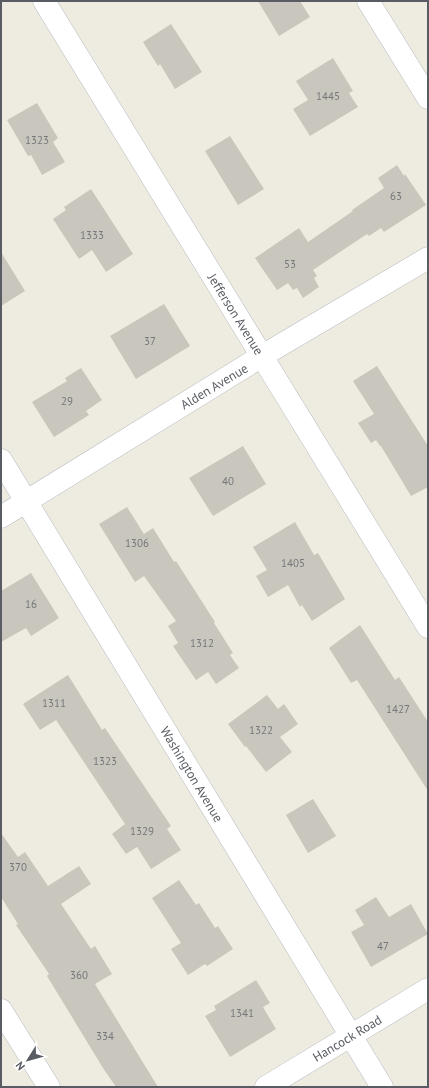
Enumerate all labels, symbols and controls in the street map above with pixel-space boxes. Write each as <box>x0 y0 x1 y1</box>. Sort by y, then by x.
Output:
house number: 1445 <box>316 89 340 103</box>
house number: 1323 <box>25 133 49 147</box>
house number: 63 <box>390 189 402 203</box>
house number: 1333 <box>80 228 104 242</box>
house number: 53 <box>284 257 296 271</box>
street label: Jefferson Avenue <box>203 270 267 358</box>
house number: 37 <box>144 334 156 348</box>
street label: Alden Avenue <box>177 360 251 413</box>
house number: 29 <box>61 394 73 408</box>
house number: 40 <box>222 474 234 488</box>
house number: 1306 <box>125 536 149 550</box>
house number: 1405 <box>281 556 305 570</box>
house number: 16 <box>25 597 37 611</box>
house number: 1312 <box>190 636 214 650</box>
house number: 1311 <box>42 696 66 710</box>
house number: 1427 <box>386 702 410 716</box>
street label: Washington Avenue <box>156 723 227 825</box>
house number: 1322 <box>249 723 273 737</box>
house number: 1323 <box>93 754 117 768</box>
house number: 1329 <box>130 824 154 838</box>
house number: 370 <box>9 860 27 874</box>
house number: 47 <box>377 939 389 953</box>
house number: 360 <box>70 968 88 982</box>
house number: 1341 <box>230 1006 254 1020</box>
street label: Hancock Road <box>310 1011 385 1066</box>
house number: 334 <box>96 1029 114 1043</box>
north arrow <box>8 1040 48 1080</box>
text: N <box>12 1059 28 1073</box>

